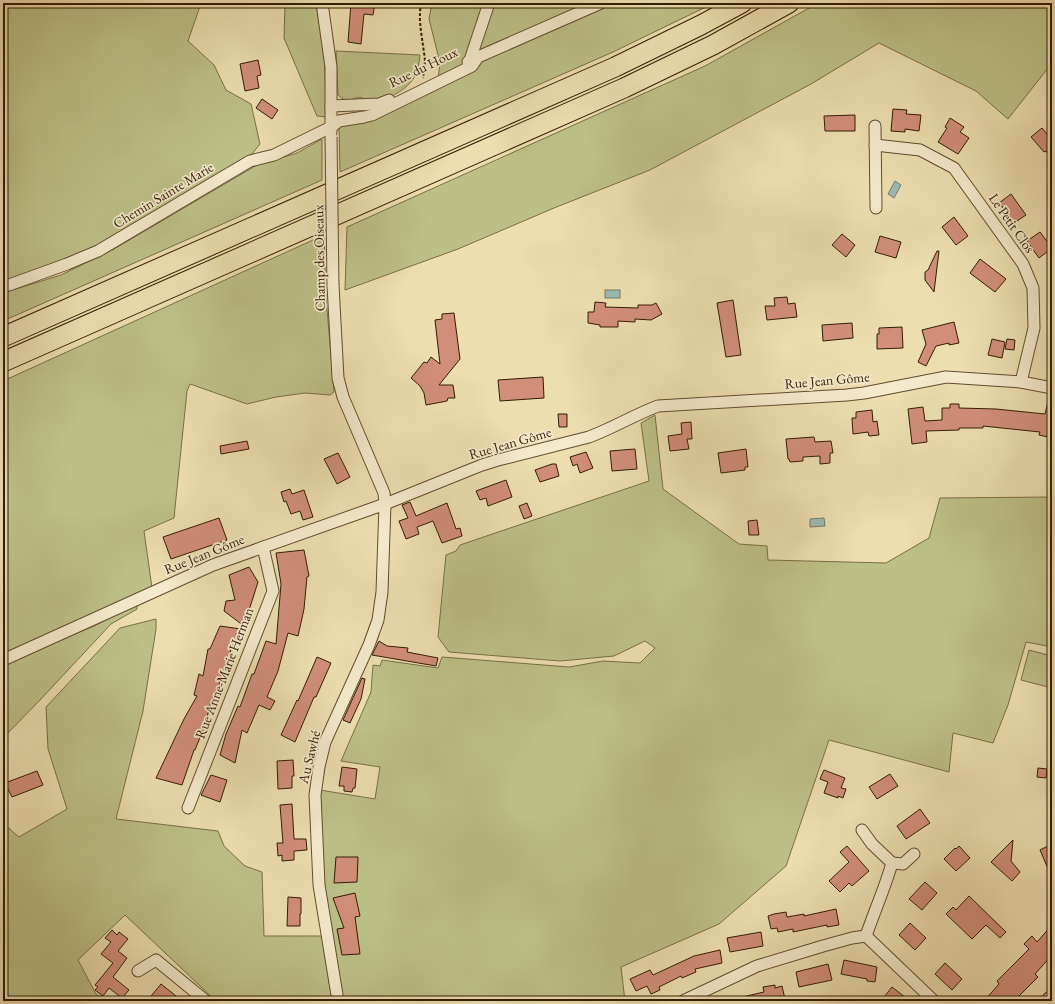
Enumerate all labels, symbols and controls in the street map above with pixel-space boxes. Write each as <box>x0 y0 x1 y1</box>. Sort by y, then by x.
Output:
street label: Rue du Houx <box>386 43 460 91</box>
street label: Chemin Sainte Marie <box>109 158 217 232</box>
street label: Le Petit Clos <box>985 190 1039 257</box>
street label: Champ des Oiseaux <box>309 205 329 311</box>
street label: Rue Jean Gôme <box>784 367 871 393</box>
street label: Rue Jean Gôme <box>467 422 554 463</box>
street label: Rue Jean Gôme <box>161 530 247 578</box>
street label: Rue Anne-Marie Herman <box>191 604 258 741</box>
street label: Au Sawhé <box>293 728 324 786</box>

